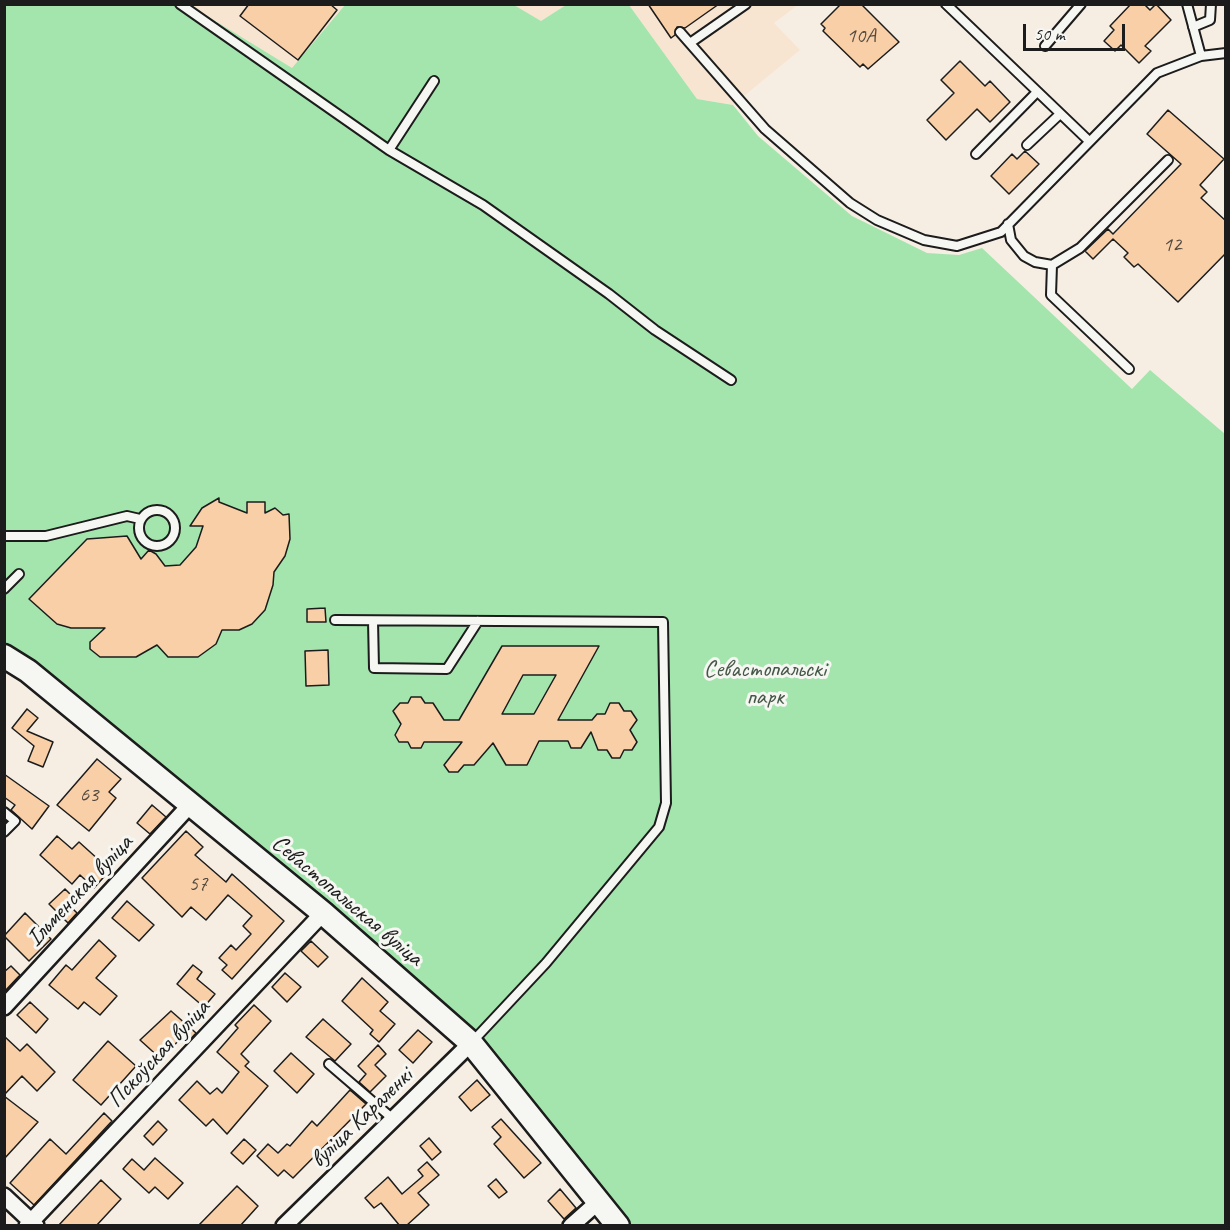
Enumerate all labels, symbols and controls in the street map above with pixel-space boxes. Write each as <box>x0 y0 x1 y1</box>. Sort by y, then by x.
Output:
scale bar <box>1026 12 1128 50</box>
house number: 10А <box>846 23 876 49</box>
text: 50 m <box>1034 23 1065 45</box>
house number: 12 <box>1163 232 1181 258</box>
park label: Севастопальскі парк <box>704 656 826 712</box>
house number: 63 <box>80 782 98 808</box>
street label: Ільменская вуліца <box>21 829 139 953</box>
street label: Севастопальская вуліца <box>265 829 429 973</box>
house number: 57 <box>189 871 207 897</box>
street label: Пскоўская вуліца <box>102 994 216 1114</box>
street label: вуліца Караленкі <box>305 1062 419 1174</box>

